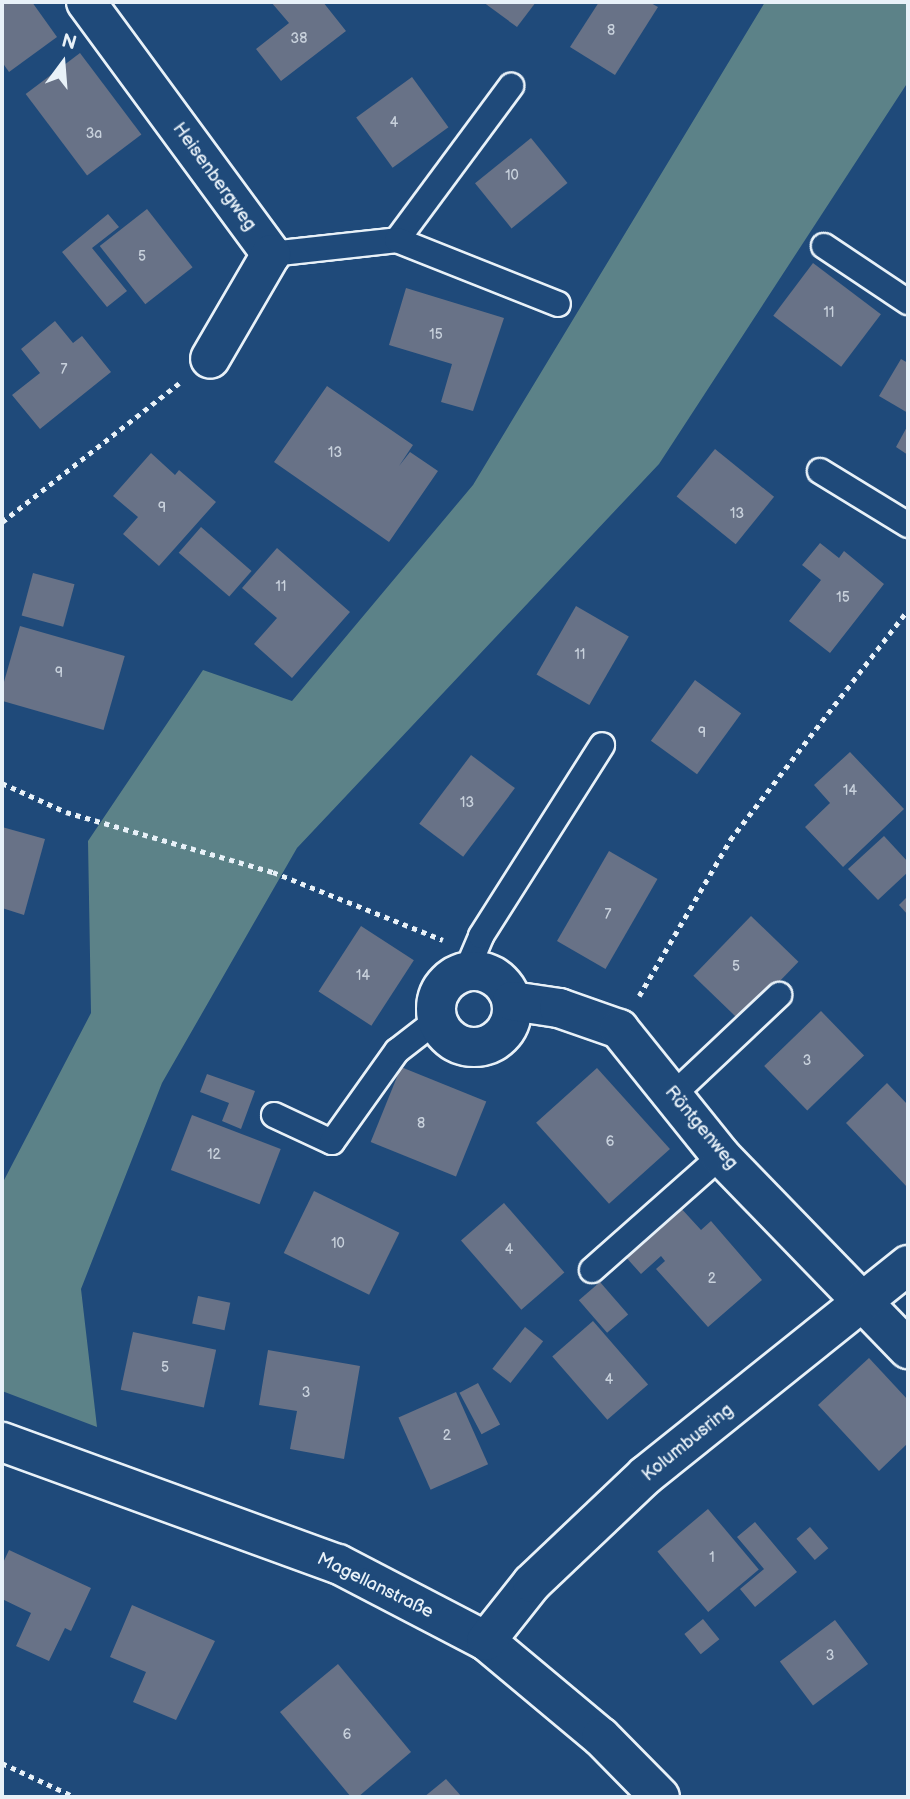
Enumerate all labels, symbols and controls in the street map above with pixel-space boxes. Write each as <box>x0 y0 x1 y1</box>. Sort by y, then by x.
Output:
house number: 8 <box>607 23 615 39</box>
north arrow <box>28 28 98 98</box>
text: N <box>59 29 79 55</box>
house number: 38 <box>291 31 307 47</box>
house number: 4 <box>390 115 398 131</box>
street label: Heisenbergweg <box>168 119 260 235</box>
house number: 3a <box>86 126 102 142</box>
house number: 10 <box>505 168 519 184</box>
house number: 5 <box>138 249 146 265</box>
house number: 11 <box>824 305 834 321</box>
house number: 15 <box>429 327 443 343</box>
house number: 7 <box>61 362 67 378</box>
house number: 13 <box>328 445 342 461</box>
house number: 9 <box>158 500 166 516</box>
house number: 13 <box>730 506 744 522</box>
house number: 11 <box>276 579 286 595</box>
house number: 15 <box>836 590 850 606</box>
house number: 11 <box>575 647 585 663</box>
house number: 9 <box>55 665 63 681</box>
house number: 9 <box>698 725 706 741</box>
house number: 14 <box>843 783 857 799</box>
house number: 13 <box>460 795 474 811</box>
house number: 7 <box>605 907 611 923</box>
house number: 5 <box>732 959 740 975</box>
house number: 14 <box>356 968 370 984</box>
house number: 3 <box>803 1053 811 1069</box>
street label: Röntgenweg <box>660 1082 742 1174</box>
house number: 8 <box>417 1116 425 1132</box>
house number: 6 <box>606 1134 614 1150</box>
house number: 12 <box>207 1147 221 1163</box>
house number: 10 <box>331 1236 345 1252</box>
house number: 4 <box>505 1242 513 1258</box>
house number: 2 <box>708 1271 716 1287</box>
house number: 5 <box>161 1360 169 1376</box>
house number: 4 <box>605 1372 613 1388</box>
house number: 3 <box>302 1385 310 1401</box>
street label: Kolumbusring <box>638 1400 738 1486</box>
house number: 2 <box>443 1428 451 1444</box>
street label: Magellanstraße <box>313 1549 437 1623</box>
house number: 1 <box>709 1550 715 1566</box>
house number: 3 <box>826 1648 834 1664</box>
house number: 6 <box>343 1727 351 1743</box>

